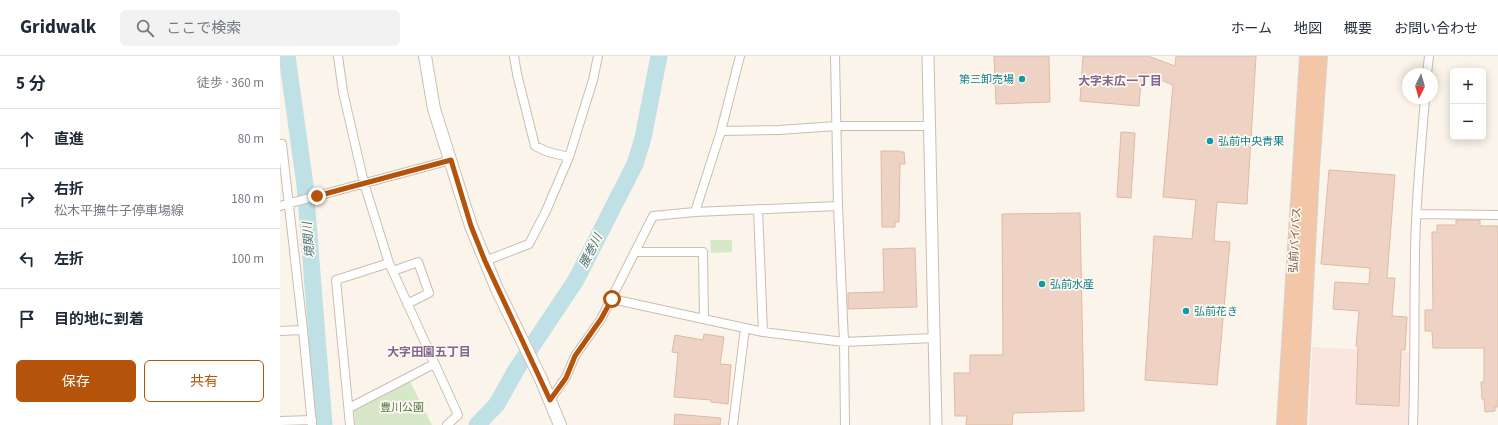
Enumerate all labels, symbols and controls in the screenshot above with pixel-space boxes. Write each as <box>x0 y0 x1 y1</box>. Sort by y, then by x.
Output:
search box <box>120 10 400 46</box>
text: Gridwalk <box>20 14 96 41</box>
icon: search <box>134 17 156 39</box>
text: ここで検索 <box>166 18 241 39</box>
text: ホーム <box>1230 19 1272 39</box>
text: 地図 <box>1294 19 1322 39</box>
text: 概要 <box>1344 19 1372 39</box>
text: お問い合わせ <box>1394 19 1478 39</box>
north arrow <box>1402 68 1438 104</box>
map controls <box>1450 68 1486 140</box>
button: + <box>1450 68 1486 104</box>
text: 5 分 <box>16 72 45 96</box>
place label: 第三卸売場 <box>959 72 1014 87</box>
district label: 大字末広一丁目 <box>1078 73 1162 90</box>
text: 徒歩 · 360 m <box>197 74 264 92</box>
marker: 第三卸売場 <box>1017 74 1027 84</box>
button: − <box>1450 104 1486 140</box>
icon: ahead <box>16 128 38 150</box>
text: 直進 <box>54 129 84 150</box>
text: 80 m <box>238 130 264 148</box>
place label: 弘前中央青果 <box>1218 134 1284 149</box>
marker: 弘前中央青果 <box>1205 136 1215 146</box>
text: 右折 <box>54 179 84 200</box>
route end <box>308 187 326 205</box>
icon: right <box>16 188 38 210</box>
text: 180 m <box>231 190 264 208</box>
text: 松木平撫牛子停車場線 <box>54 202 184 220</box>
street label: 弘前バイパス <box>1286 207 1304 273</box>
water label: 境関川 <box>299 219 319 259</box>
water label: 腰巻川 <box>575 229 608 271</box>
icon: left <box>16 248 38 270</box>
text: 左折 <box>54 249 84 270</box>
text: 100 m <box>231 250 264 268</box>
place label: 弘前水産 <box>1050 277 1094 292</box>
marker: 弘前水産 <box>1037 279 1047 289</box>
route start <box>603 290 621 308</box>
place label: 弘前花き <box>1194 304 1238 319</box>
marker: 弘前花き <box>1181 306 1191 316</box>
icon: arrive <box>16 308 38 330</box>
text: 目的地に到着 <box>54 309 144 330</box>
district label: 大字田園五丁目 <box>387 344 471 361</box>
button: 保存 <box>16 360 136 402</box>
button: 共有 <box>144 360 264 402</box>
park label: 豊川公園 <box>380 400 424 415</box>

